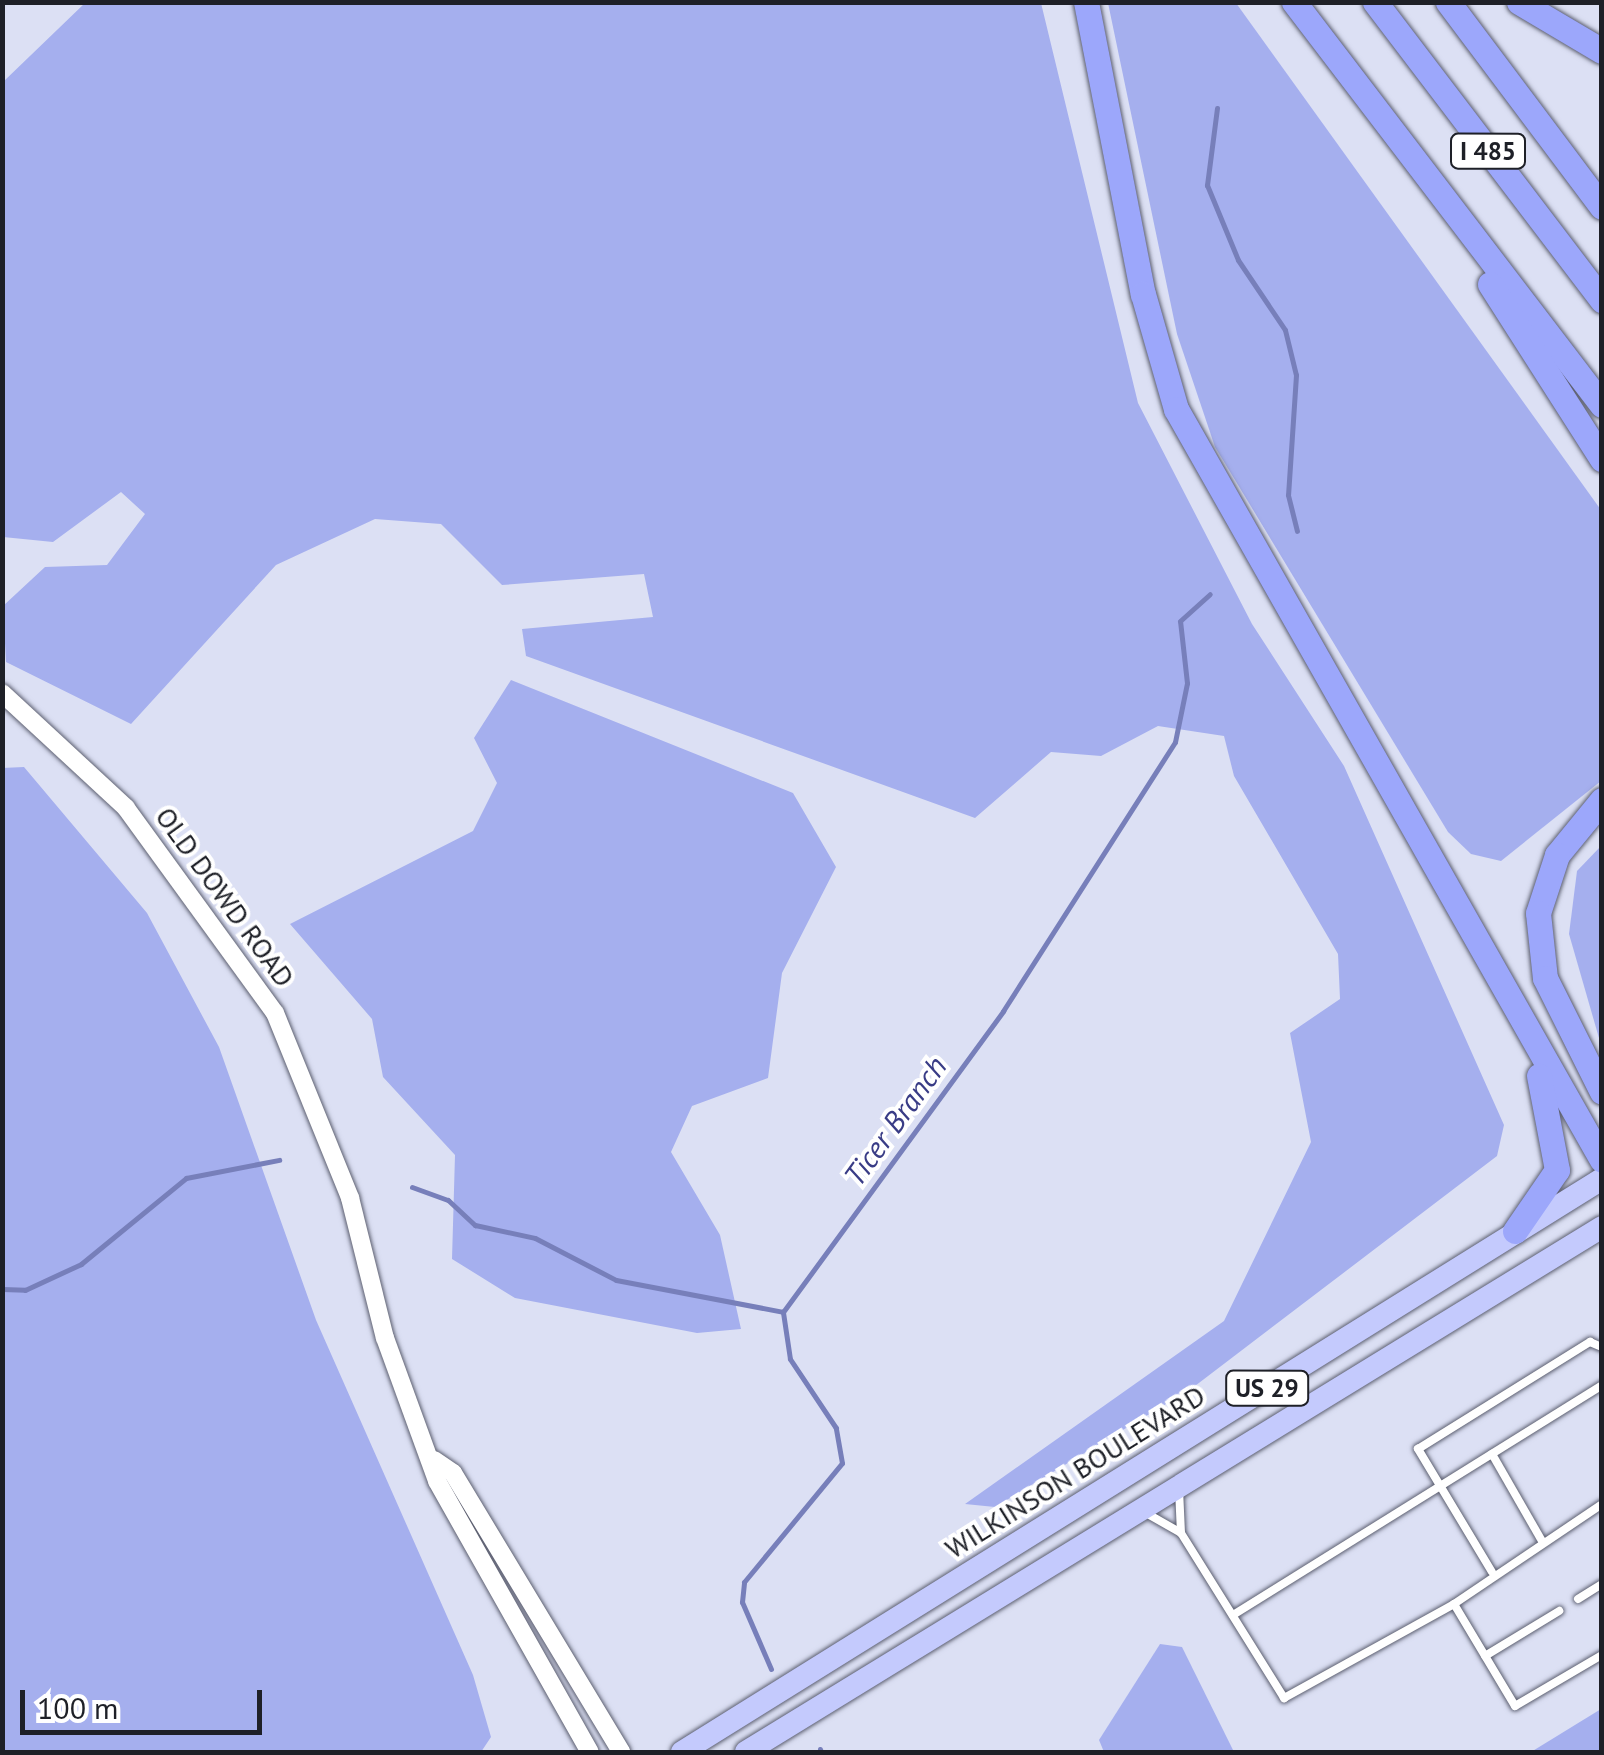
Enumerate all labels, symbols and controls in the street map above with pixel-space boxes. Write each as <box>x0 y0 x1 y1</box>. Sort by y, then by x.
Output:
road number: I 485 <box>1448 131 1528 171</box>
street label: OLD DOWD ROAD <box>149 801 301 993</box>
water label: Ticer Branch <box>836 1049 954 1193</box>
road number: US 29 <box>1224 1368 1310 1408</box>
street label: WILKINSON BOULEVARD <box>939 1378 1211 1566</box>
scale bar <box>25 1670 268 1732</box>
text: 100 m <box>37 1688 118 1727</box>

